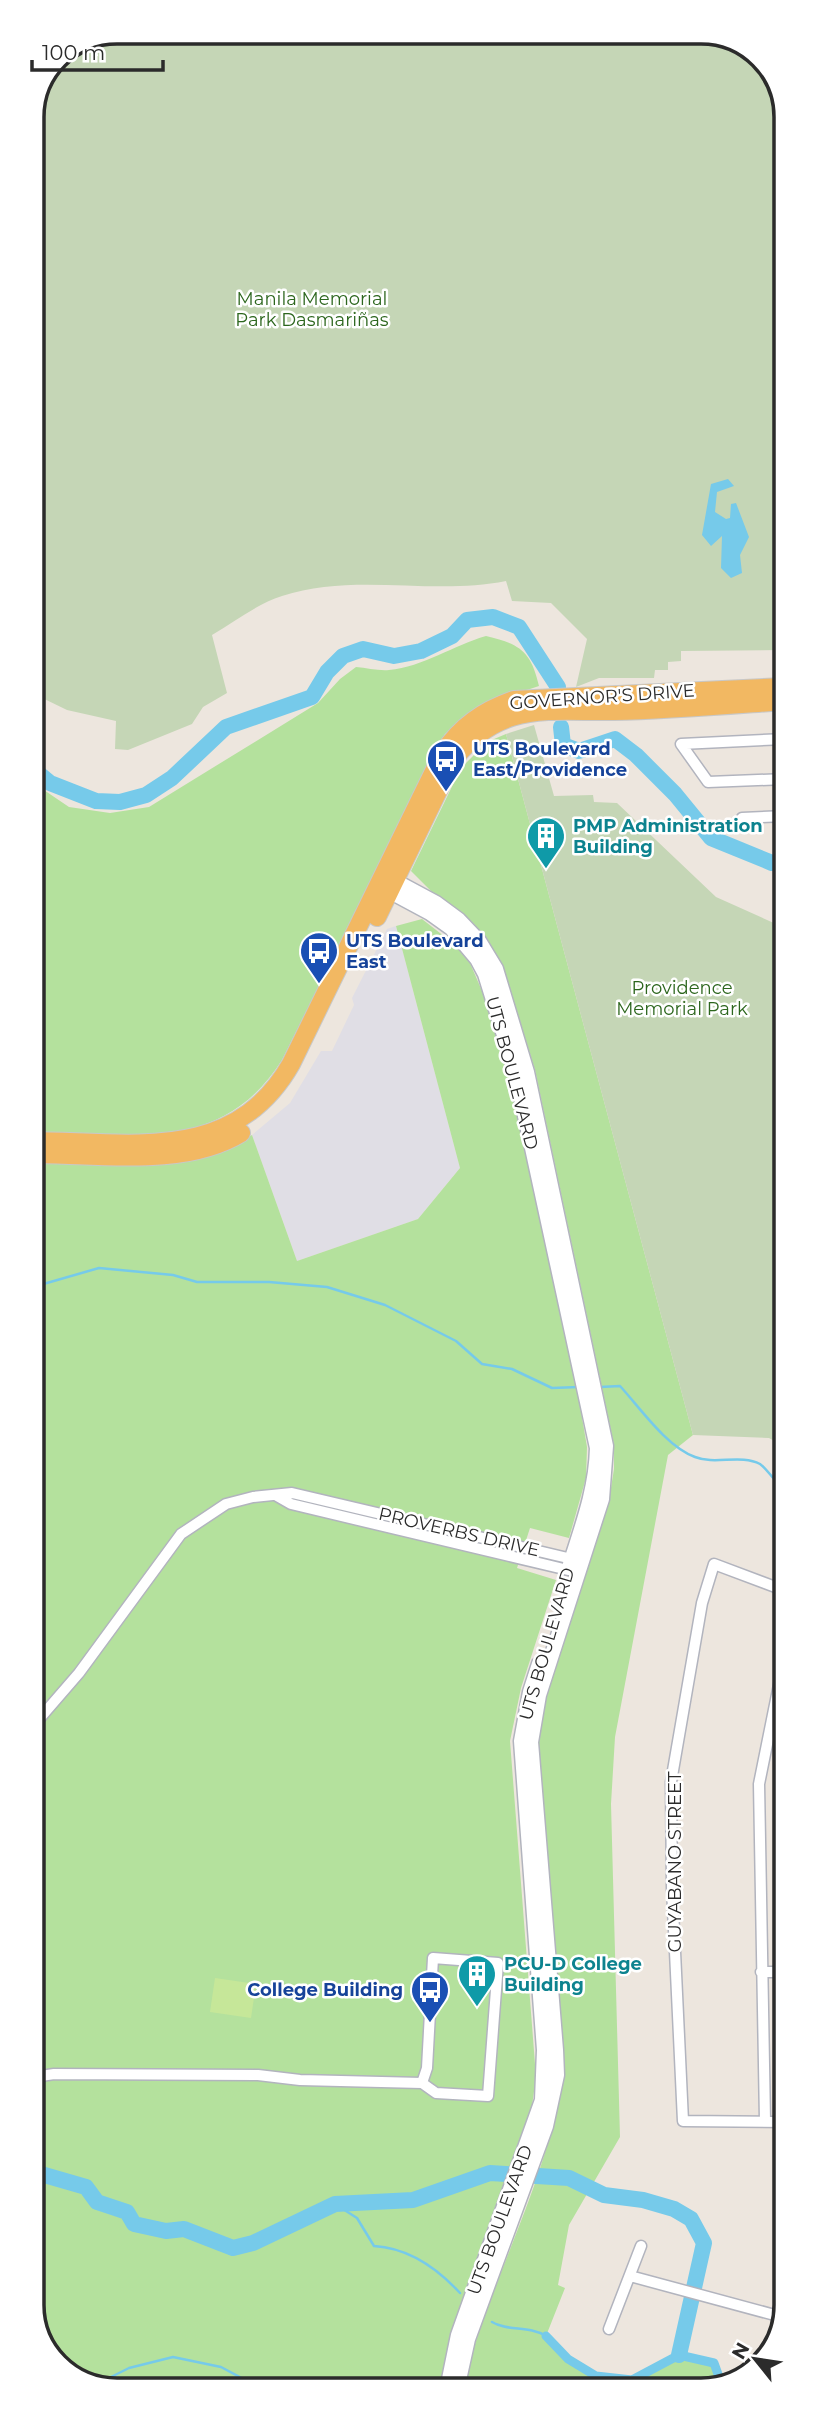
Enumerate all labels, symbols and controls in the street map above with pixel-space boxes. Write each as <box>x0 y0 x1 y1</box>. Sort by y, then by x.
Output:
scale bar <box>32 28 163 72</box>
text: 100 m <box>42 40 105 65</box>
park label: Manila Memorial Park Dasmariñas <box>235 288 389 331</box>
street label: GOVERNOR'S DRIVE <box>509 680 695 714</box>
bus stop icon: UTS Boulevard East/Providence <box>425 738 467 793</box>
place label: UTS Boulevard East/Providence <box>473 738 627 781</box>
building icon: PMP Administration Building <box>525 815 567 870</box>
place label: PMP Administration Building <box>573 815 763 858</box>
bus stop icon: UTS Boulevard East <box>298 930 340 985</box>
place label: UTS Boulevard East <box>346 930 484 973</box>
park label: Providence Memorial Park <box>616 977 748 1020</box>
street label: UTS BOULEVARD <box>481 994 543 1152</box>
street label: PROVERBS DRIVE <box>376 1503 542 1561</box>
street label: UTS BOULEVARD <box>515 1565 579 1723</box>
street label: GUYABANO STREET <box>664 1771 686 1953</box>
building icon: PCU-D College Building <box>456 1953 498 2008</box>
place label: PCU-D College Building <box>504 1953 642 1996</box>
bus stop icon: College Building <box>409 1969 451 2024</box>
place label: College Building <box>247 1979 403 2001</box>
street label: UTS BOULEVARD <box>463 2142 537 2298</box>
north arrow <box>720 2324 790 2394</box>
text: N <box>727 2338 755 2363</box>

